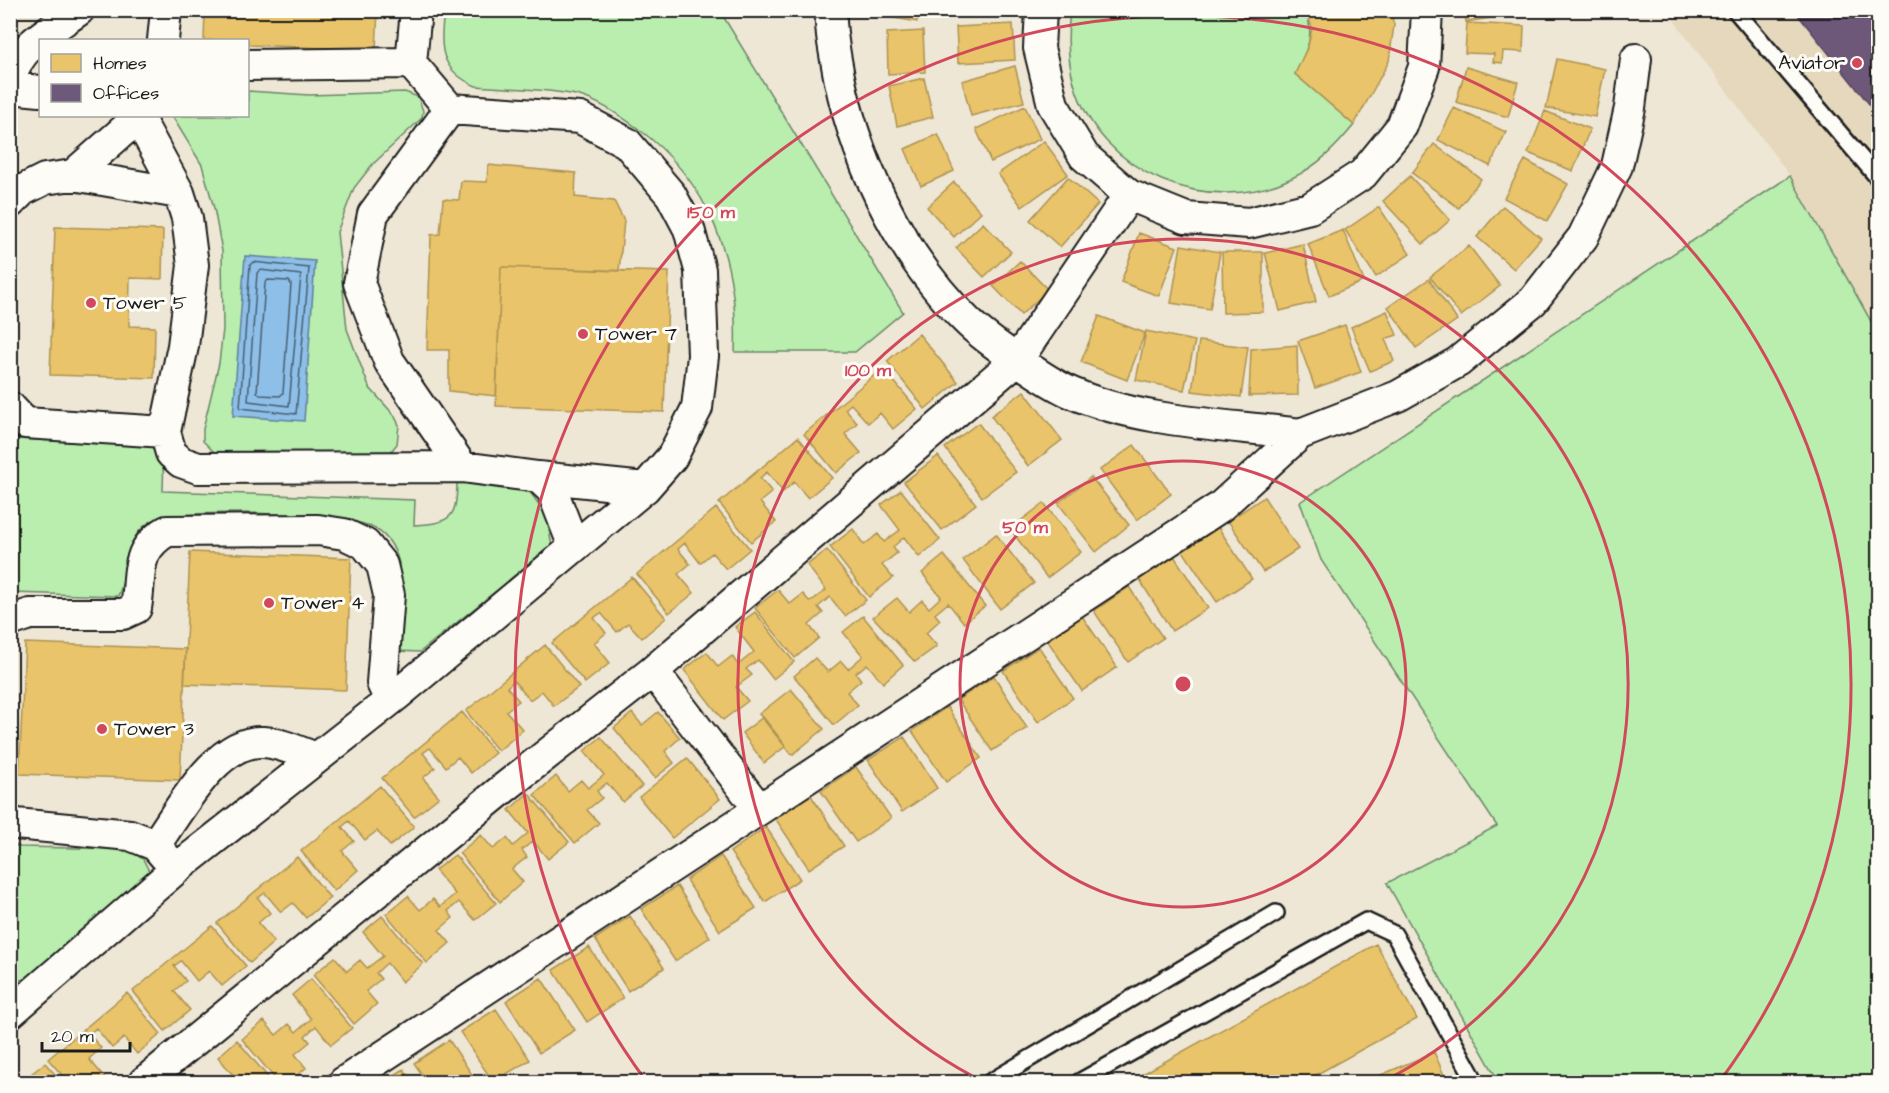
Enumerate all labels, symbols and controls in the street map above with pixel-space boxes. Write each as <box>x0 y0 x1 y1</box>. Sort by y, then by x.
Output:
legend <box>39 39 249 117</box>
place label: Aviator <box>1778 49 1845 77</box>
text: Homes <box>93 51 147 76</box>
marker: Aviator <box>1850 56 1864 70</box>
text: Offices <box>93 81 159 106</box>
text: 150 m <box>687 200 736 225</box>
place label: Tower 5 <box>103 289 187 317</box>
marker: Tower 5 <box>84 296 98 310</box>
place label: Tower 7 <box>595 320 677 348</box>
marker: Tower 7 <box>576 327 590 341</box>
text: 100 m <box>845 358 892 383</box>
text: 50 m <box>1002 515 1049 540</box>
place label: Tower 4 <box>281 589 365 617</box>
marker: Tower 4 <box>262 596 276 610</box>
centre of rings <box>1173 674 1193 694</box>
place label: Tower 3 <box>114 715 194 743</box>
marker: Tower 3 <box>95 722 109 736</box>
scale bar <box>42 1015 130 1053</box>
text: 20 m <box>51 1024 94 1049</box>

